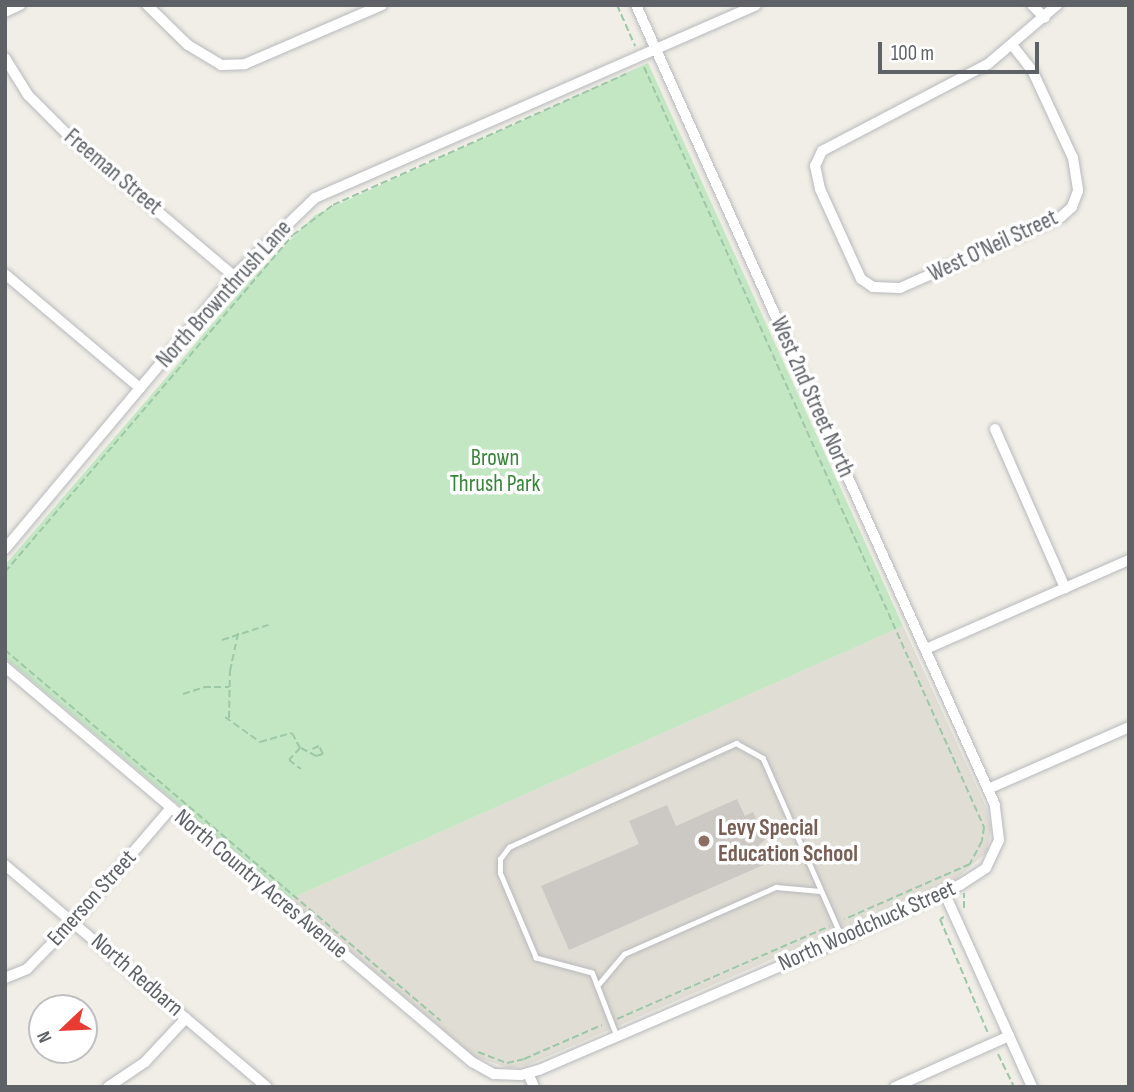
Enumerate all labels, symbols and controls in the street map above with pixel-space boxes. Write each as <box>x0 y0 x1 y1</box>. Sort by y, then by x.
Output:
scale bar <box>882 28 1043 72</box>
text: 100 m <box>891 41 934 66</box>
street label: Freeman Street <box>59 123 167 221</box>
street label: West O'Neil Street <box>924 204 1062 288</box>
street label: North Brownthrush Lane <box>151 215 297 373</box>
street label: West 2nd Street North <box>764 313 860 481</box>
park label: Brown Thrush Park <box>450 444 540 498</box>
street label: North Country Acres Avenue <box>169 803 353 965</box>
place label: Levy Special Education School <box>718 814 858 868</box>
marker: Levy Special Education School <box>696 833 712 849</box>
street label: Emerson Street <box>42 844 142 952</box>
street label: North Woodchuck Street <box>774 875 960 977</box>
street label: North Redbarn <box>85 928 189 1022</box>
north arrow <box>28 994 98 1064</box>
text: N <box>32 1027 58 1046</box>

